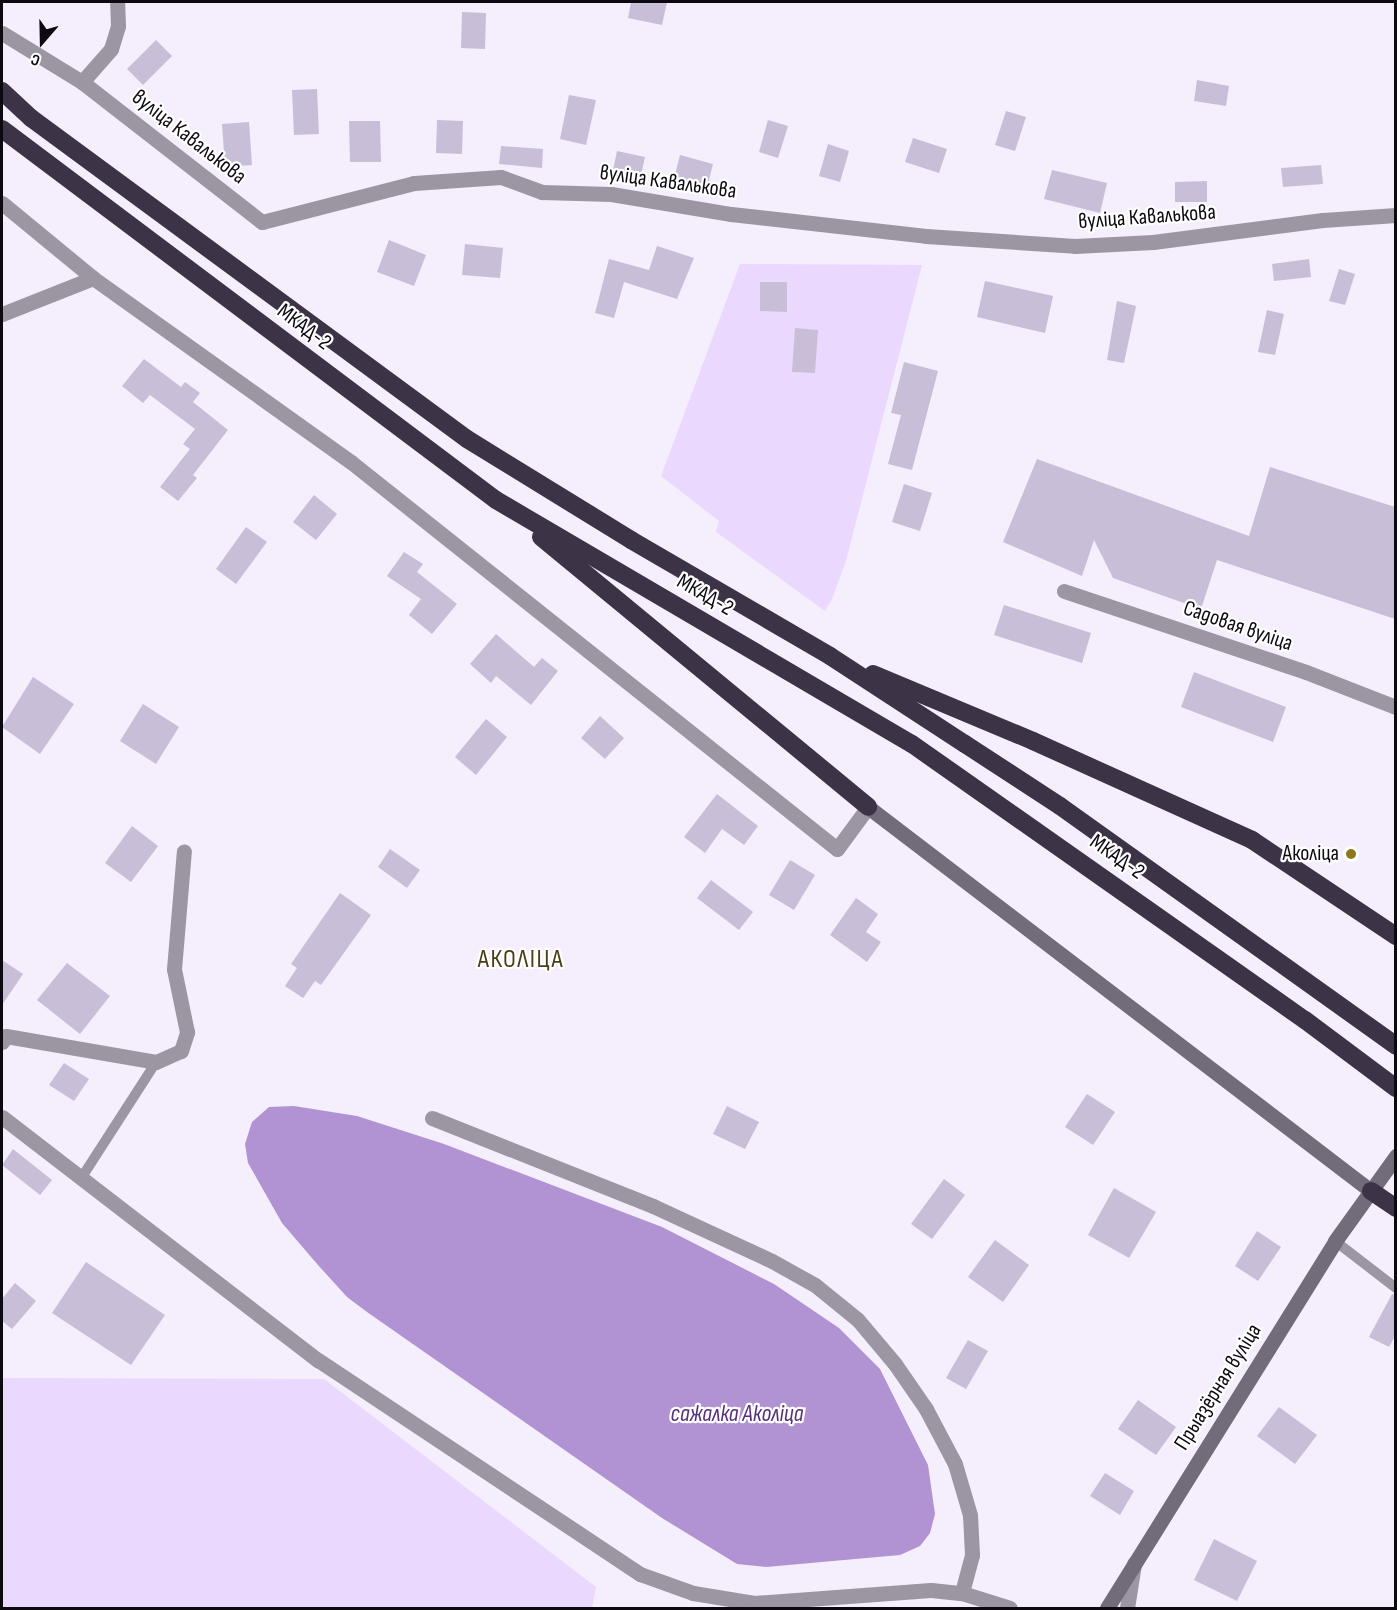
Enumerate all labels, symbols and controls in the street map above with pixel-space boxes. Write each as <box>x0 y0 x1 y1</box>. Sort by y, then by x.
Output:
north arrow <box>12 12 72 72</box>
text: С <box>29 49 43 70</box>
street label: вуліца Кавалькова <box>127 84 251 190</box>
street label: вуліца Кавалькова <box>598 159 738 205</box>
street label: вуліца Кавалькова <box>1077 199 1217 235</box>
street label: МКАД-2 <box>272 298 336 356</box>
street label: МКАД-2 <box>672 568 738 622</box>
street label: Садовая вуліца <box>1180 595 1296 657</box>
street label: МКАД-2 <box>1085 829 1149 885</box>
place label: Аколіца <box>1282 841 1339 867</box>
marker: Аколіца <box>1344 847 1358 861</box>
district label: АКОЛІЦА <box>478 944 564 976</box>
street label: Прыазёрная вуліца <box>1169 1319 1267 1455</box>
water label: сажалка Аколіца <box>671 1400 803 1428</box>

